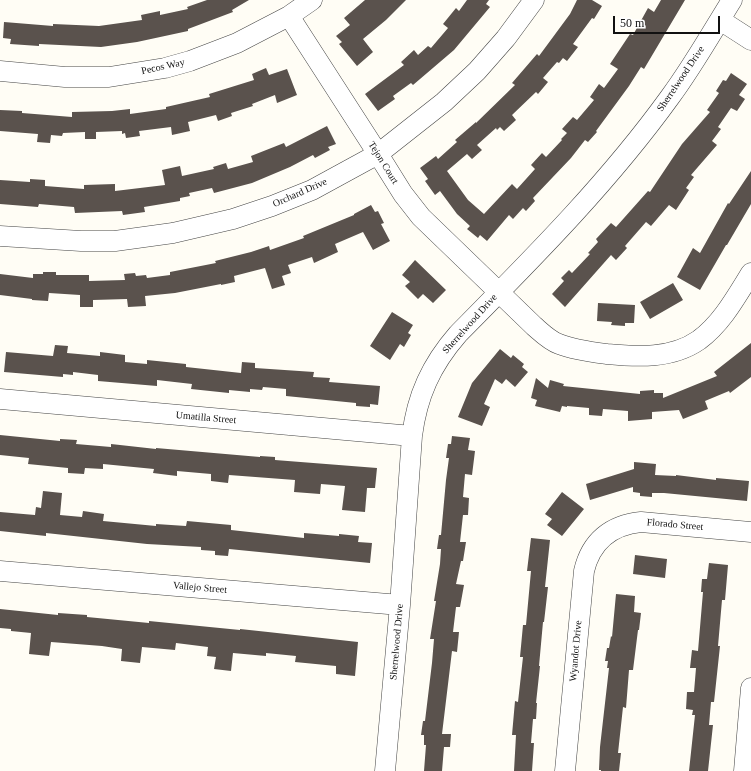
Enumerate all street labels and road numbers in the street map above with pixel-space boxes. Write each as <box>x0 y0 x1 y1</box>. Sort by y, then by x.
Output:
street label: Sherrelwood Drive <box>655 44 707 114</box>
street label: Pecos Way <box>140 57 186 77</box>
street label: Tejon Court <box>365 140 401 186</box>
street label: Orchard Drive <box>271 176 329 210</box>
street label: Sherrelwood Drive <box>440 292 500 356</box>
street label: Umatilla Street <box>175 409 237 427</box>
street label: Florado Street <box>646 517 704 533</box>
street label: Vallejo Street <box>173 580 227 596</box>
street label: Sherrelwood Drive <box>388 603 406 681</box>
street label: Wyandot Drive <box>567 620 585 682</box>

